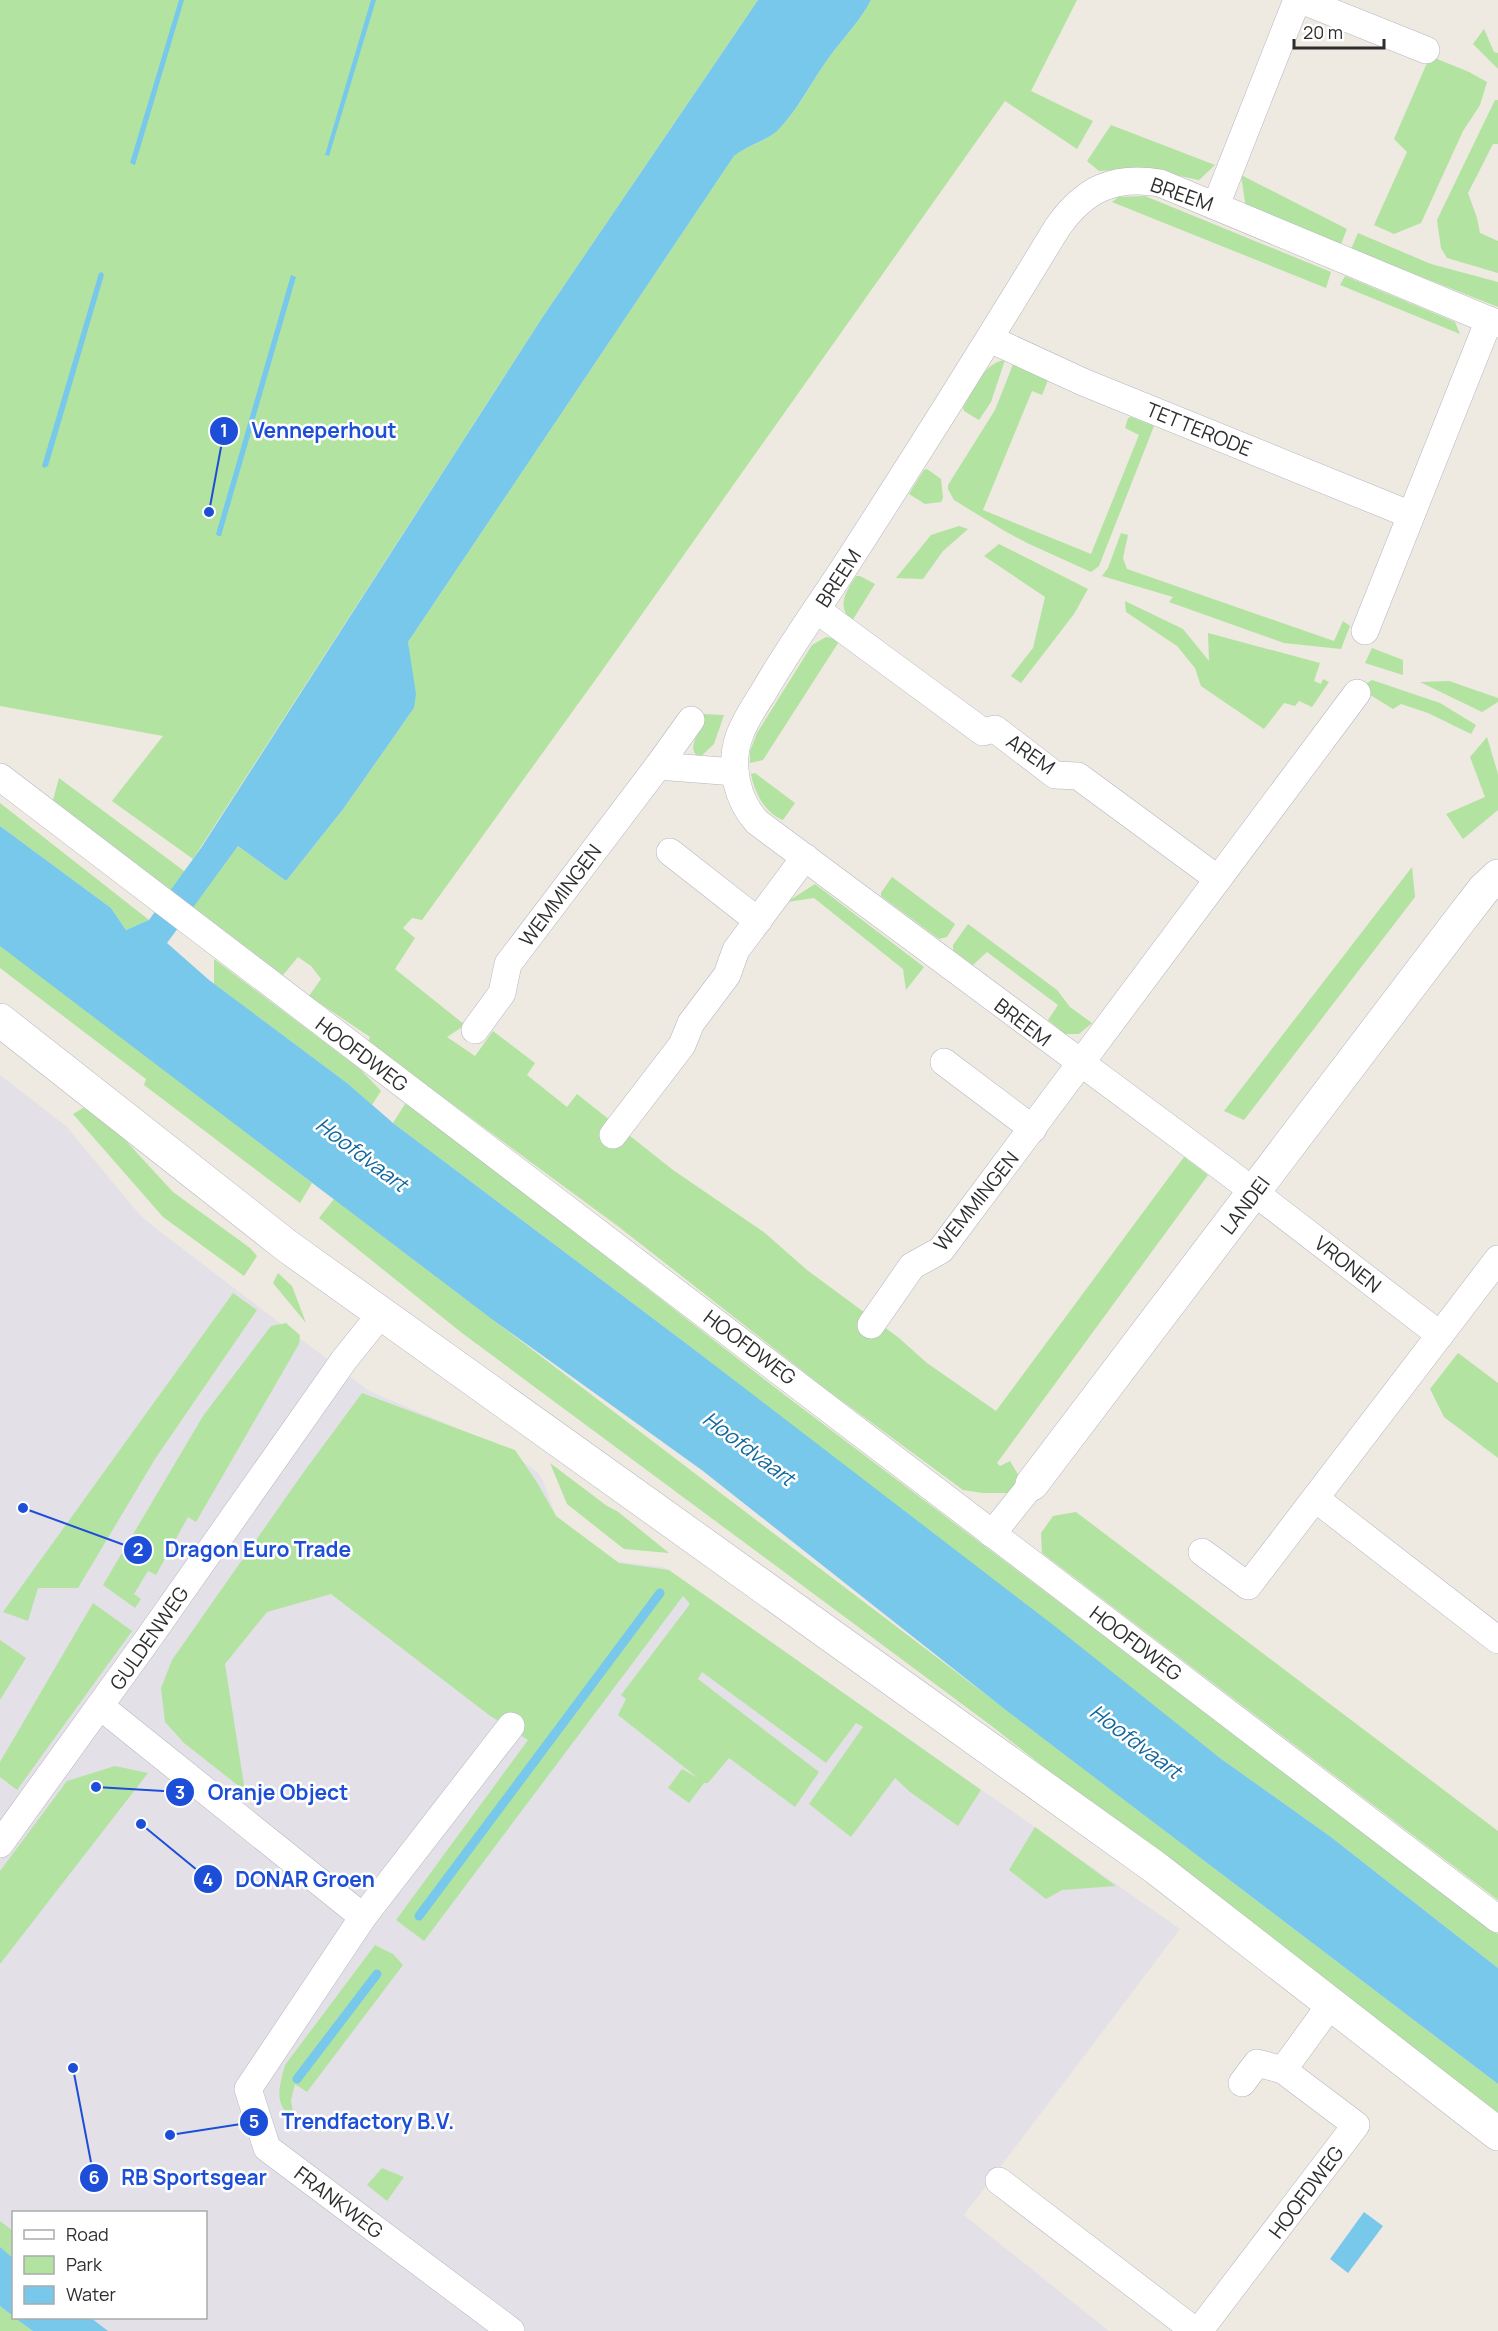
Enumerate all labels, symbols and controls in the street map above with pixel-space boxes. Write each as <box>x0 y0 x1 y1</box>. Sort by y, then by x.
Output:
scale bar <box>1294 12 1384 50</box>
text: 20 m <box>1303 20 1343 44</box>
street label: BREEM <box>1147 171 1217 217</box>
street label: TETTERODE <box>1142 396 1256 462</box>
callout: Venneperhout <box>209 411 408 450</box>
text: Venneperhout <box>251 416 397 444</box>
text: 1 <box>220 418 228 442</box>
street label: BREEM <box>809 544 867 612</box>
street label: AREM <box>1001 728 1061 780</box>
street label: WEMMINGEN <box>513 838 607 952</box>
street label: BREEM <box>989 992 1057 1052</box>
street label: HOOFDWEG <box>310 1010 414 1098</box>
water label: Hoofdvaart <box>310 1110 416 1199</box>
street label: WEMMINGEN <box>927 1145 1025 1257</box>
street label: LANDEI <box>1214 1170 1276 1240</box>
street label: VRONEN <box>1309 1229 1387 1299</box>
street label: HOOFDWEG <box>698 1303 802 1391</box>
water label: Hoofdvaart <box>697 1404 803 1493</box>
callout: Dragon Euro Trade <box>123 1530 363 1569</box>
text: Dragon Euro Trade <box>165 1535 351 1563</box>
text: 2 <box>133 1537 143 1561</box>
street label: GULDENWEG <box>103 1581 195 1695</box>
street label: HOOFDWEG <box>1084 1599 1188 1687</box>
water label: Hoofdvaart <box>1084 1697 1190 1786</box>
callout: Oranje Object <box>165 1773 360 1812</box>
text: Oranje Object <box>208 1778 348 1806</box>
text: 3 <box>175 1780 185 1804</box>
callout: DONAR Groen <box>193 1860 387 1899</box>
text: DONAR Groen <box>235 1865 375 1893</box>
text: 4 <box>203 1867 214 1891</box>
callout: Trendfactory B.V. <box>239 2102 466 2141</box>
text: Trendfactory B.V. <box>282 2107 454 2135</box>
text: 5 <box>249 2109 259 2133</box>
street label: HOOFDWEG <box>1262 2140 1350 2244</box>
callout: RB Sportsgear <box>79 2158 279 2197</box>
street label: FRANKWEG <box>289 2160 389 2244</box>
text: RB Sportsgear <box>121 2163 267 2191</box>
text: 6 <box>88 2165 100 2189</box>
legend <box>12 2211 207 2319</box>
text: Road <box>66 2222 109 2246</box>
text: Park <box>66 2252 103 2276</box>
text: Water <box>66 2282 116 2306</box>

